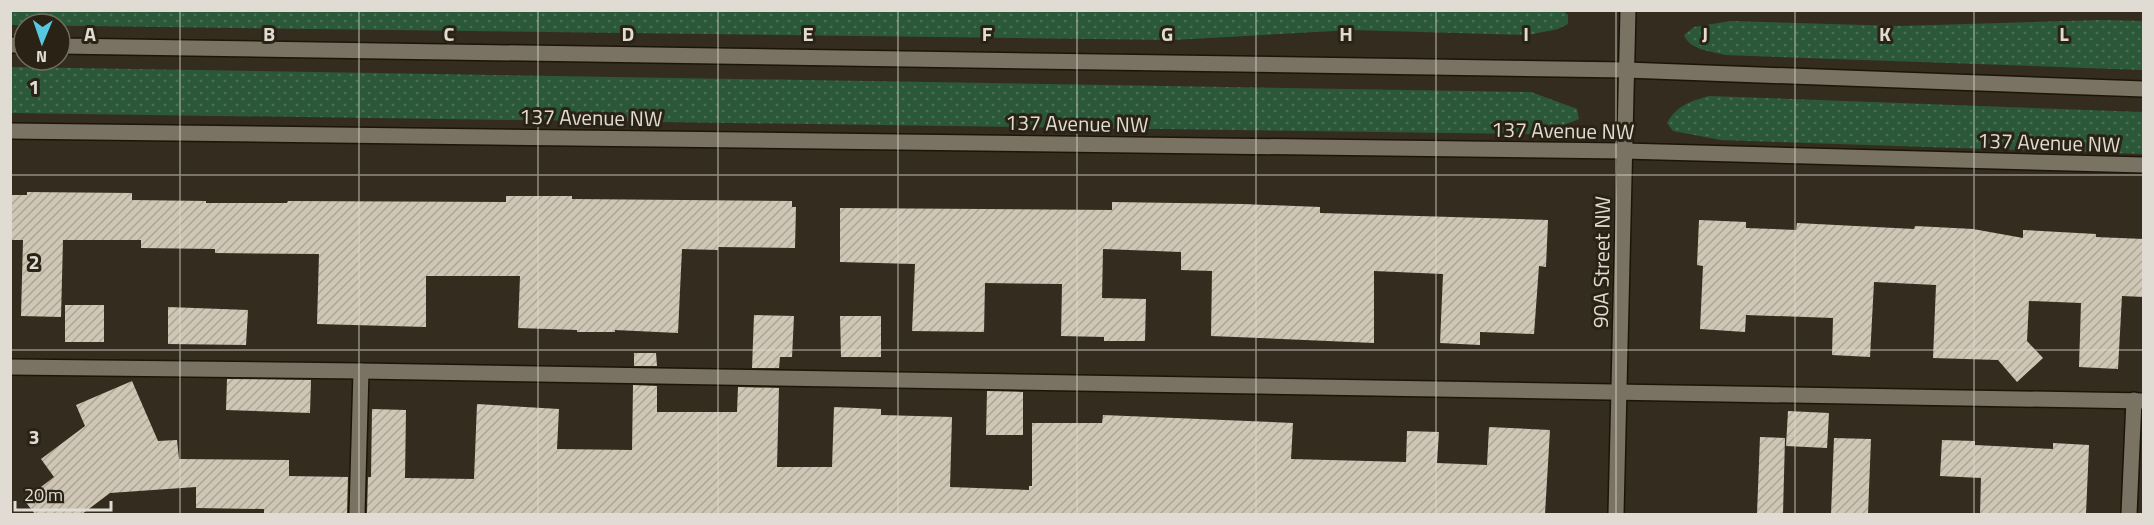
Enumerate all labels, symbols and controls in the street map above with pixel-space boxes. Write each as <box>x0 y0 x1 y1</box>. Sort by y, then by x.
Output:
north arrow <box>12 12 72 72</box>
text: A <box>84 18 96 49</box>
text: B <box>263 18 275 49</box>
text: C <box>444 18 455 49</box>
text: D <box>622 18 634 49</box>
text: E <box>802 18 814 49</box>
text: F <box>982 18 993 49</box>
text: G <box>1161 18 1173 49</box>
text: H <box>1339 18 1353 49</box>
text: I <box>1523 18 1529 49</box>
text: J <box>1702 18 1708 49</box>
text: K <box>1879 18 1891 49</box>
text: L <box>2059 18 2069 49</box>
text: N <box>36 45 47 69</box>
text: 1 <box>28 71 40 102</box>
street label: 137 Avenue NW <box>519 100 663 134</box>
street label: 137 Avenue NW <box>1005 106 1149 140</box>
street label: 137 Avenue NW <box>1491 113 1635 147</box>
street label: 137 Avenue NW <box>1977 124 2121 160</box>
street label: 90A Street NW <box>1584 196 1618 328</box>
text: 2 <box>28 246 40 277</box>
text: 3 <box>28 421 40 452</box>
scale bar <box>15 474 111 512</box>
text: 20 m <box>24 481 63 508</box>

